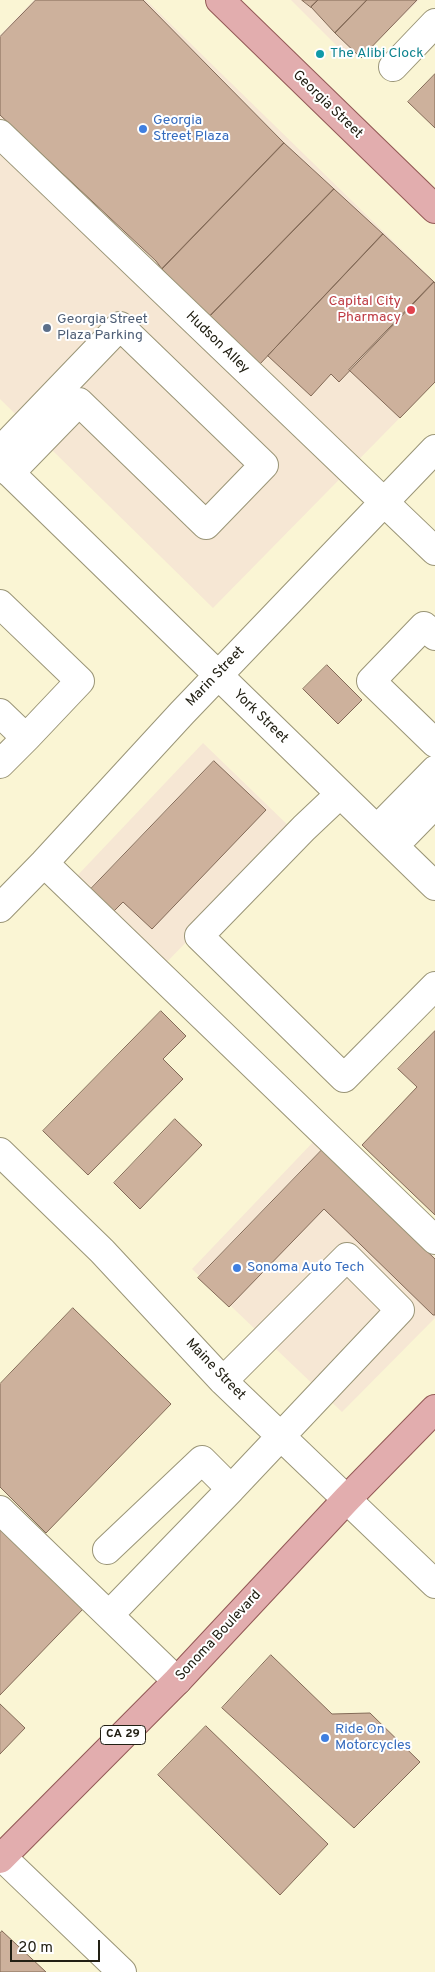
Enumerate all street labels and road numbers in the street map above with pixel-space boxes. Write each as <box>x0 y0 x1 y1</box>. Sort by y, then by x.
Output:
street label: Georgia Street <box>288 67 366 143</box>
street label: Hudson Alley <box>182 308 252 378</box>
street label: Marin Street <box>183 643 249 711</box>
street label: York Street <box>229 687 291 747</box>
street label: Maine Street <box>181 1336 249 1404</box>
street label: Sonoma Boulevard <box>173 1587 265 1685</box>
road number: CA 29 <box>100 1726 146 1744</box>

